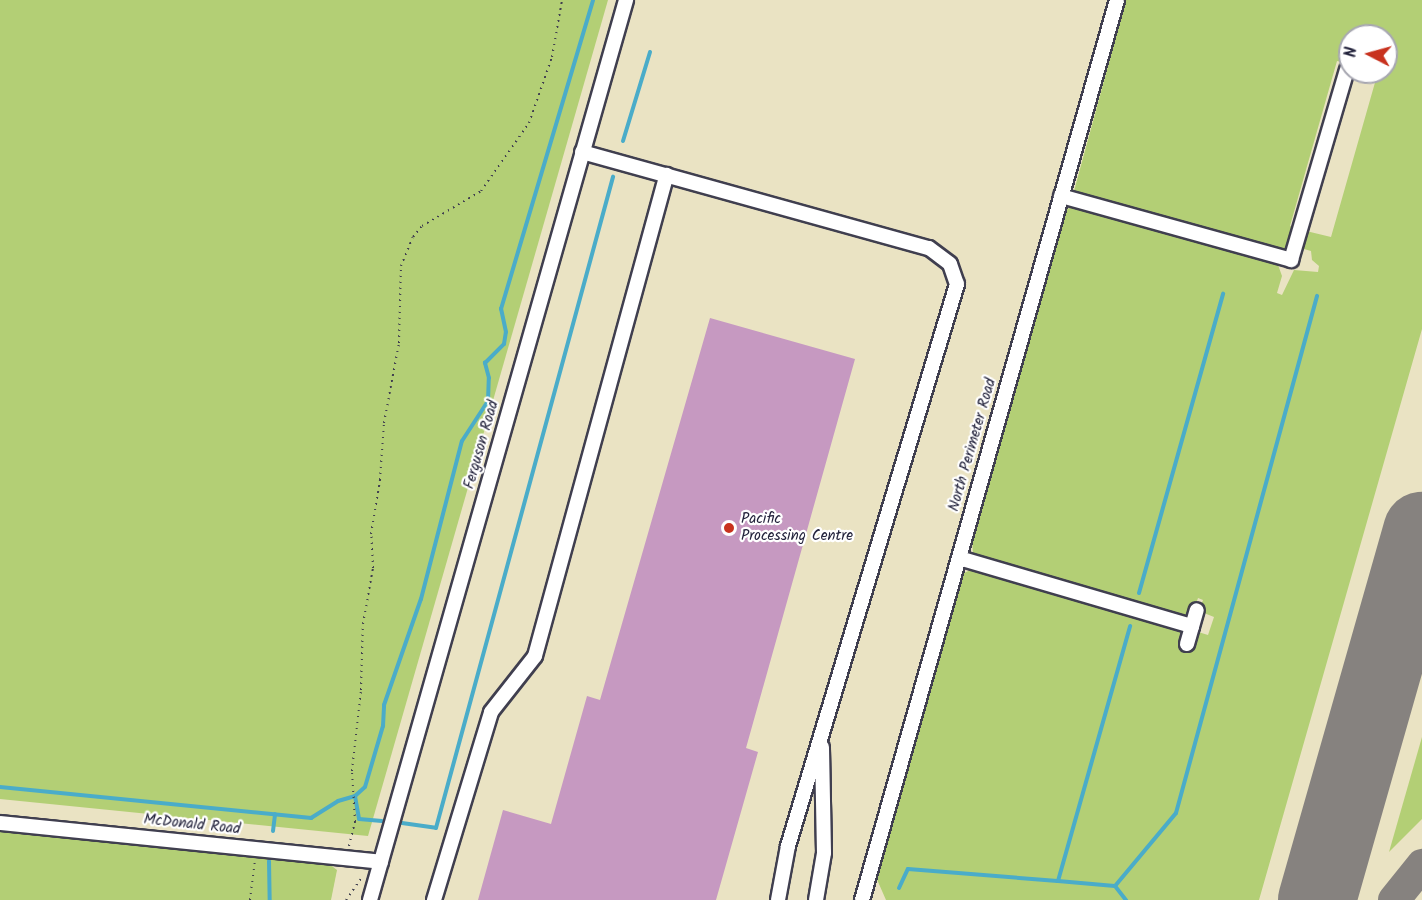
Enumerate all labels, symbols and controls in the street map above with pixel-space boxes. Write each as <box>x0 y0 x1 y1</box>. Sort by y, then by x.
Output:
north arrow <box>1338 24 1398 84</box>
text: N <box>1339 46 1365 59</box>
street label: North Perimeter Road <box>945 376 1001 514</box>
street label: Ferguson Road <box>461 399 503 491</box>
place label: Pacific Processing Centre <box>741 510 853 545</box>
marker: Pacific Processing Centre <box>722 521 736 535</box>
street label: McDonald Road <box>143 811 241 839</box>

